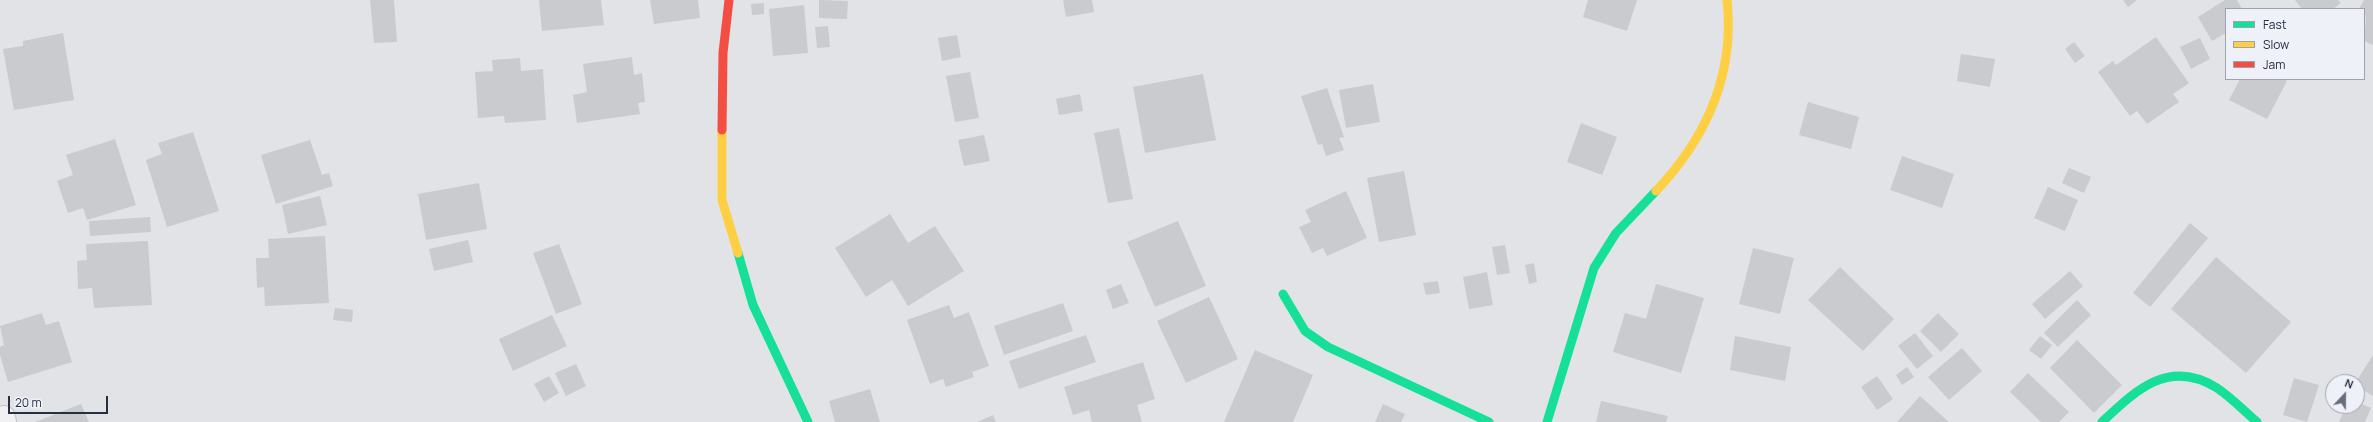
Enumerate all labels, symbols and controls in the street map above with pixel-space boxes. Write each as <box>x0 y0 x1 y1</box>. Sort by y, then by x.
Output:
legend <box>2225 8 2365 80</box>
text: Fast <box>2263 16 2287 33</box>
text: Slow <box>2263 36 2289 53</box>
text: Jam <box>2263 56 2285 73</box>
north arrow <box>2325 374 2365 414</box>
text: N <box>2343 375 2356 392</box>
scale bar <box>10 388 110 414</box>
text: 20 m <box>15 394 42 411</box>

